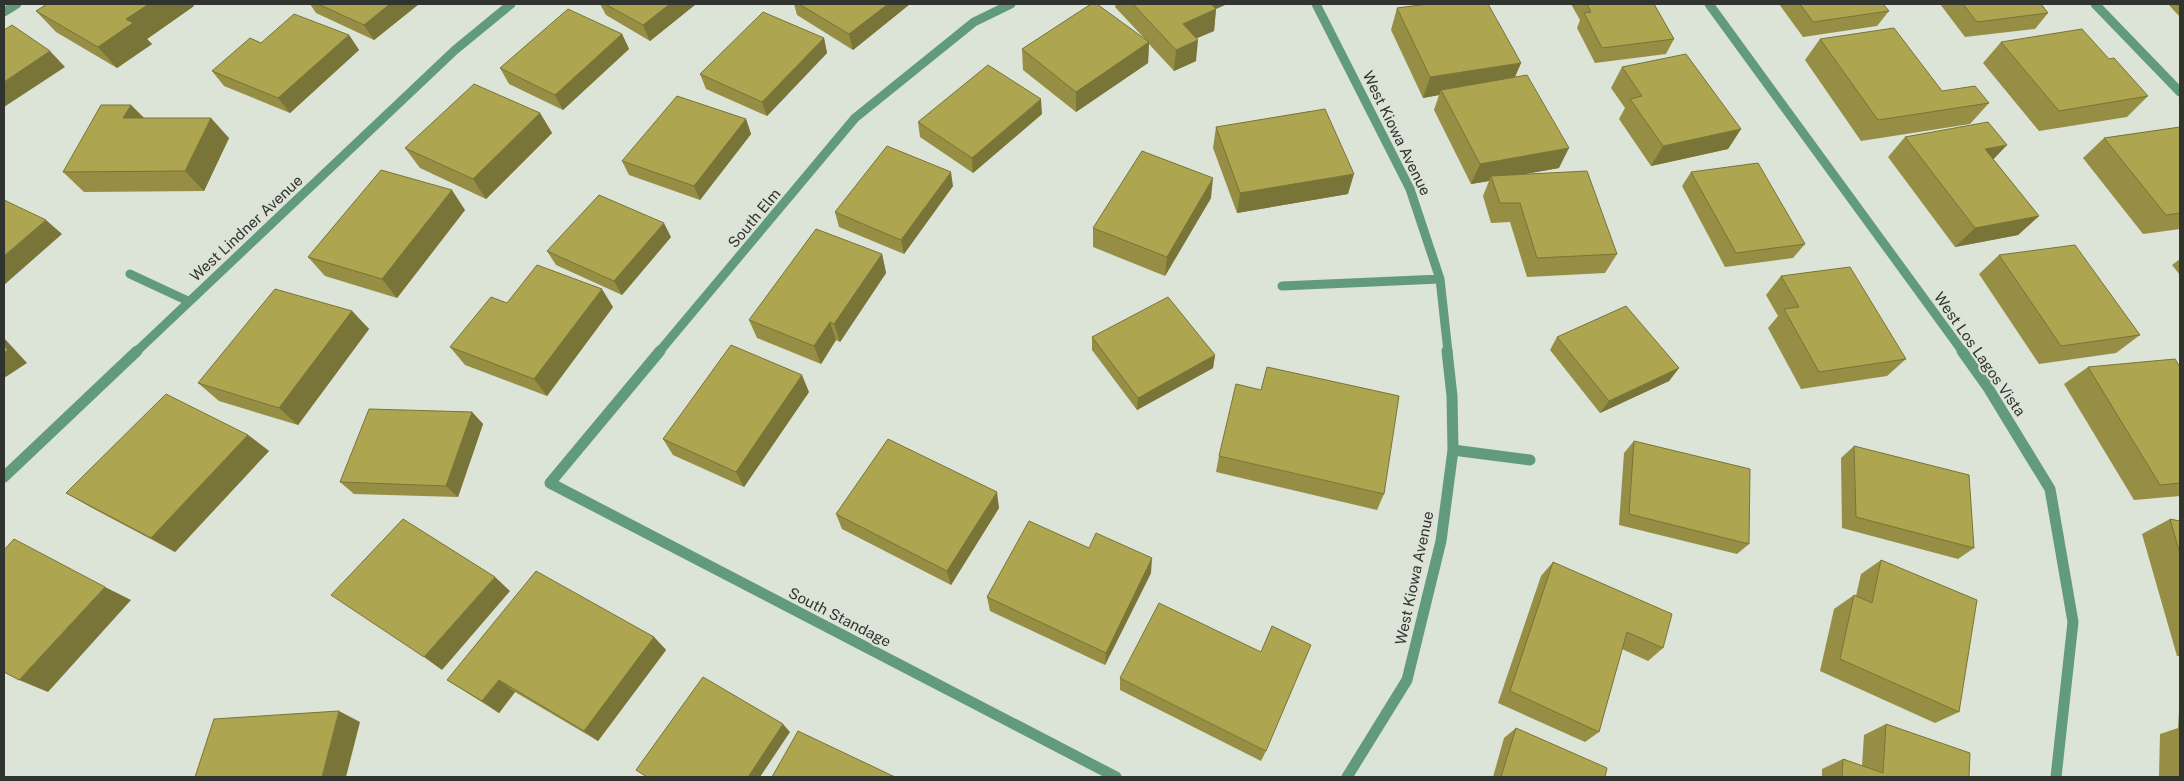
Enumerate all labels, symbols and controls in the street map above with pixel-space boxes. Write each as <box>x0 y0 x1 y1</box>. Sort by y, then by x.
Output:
street label: West Kiowa Avenue <box>1359 68 1435 198</box>
street label: West Lindner Avenue <box>186 172 306 284</box>
street label: South Elm <box>724 185 784 251</box>
street label: West Los Lagos Vista <box>1931 289 2029 419</box>
street label: West Kiowa Avenue <box>1392 510 1436 646</box>
street label: South Standage <box>786 584 894 650</box>

